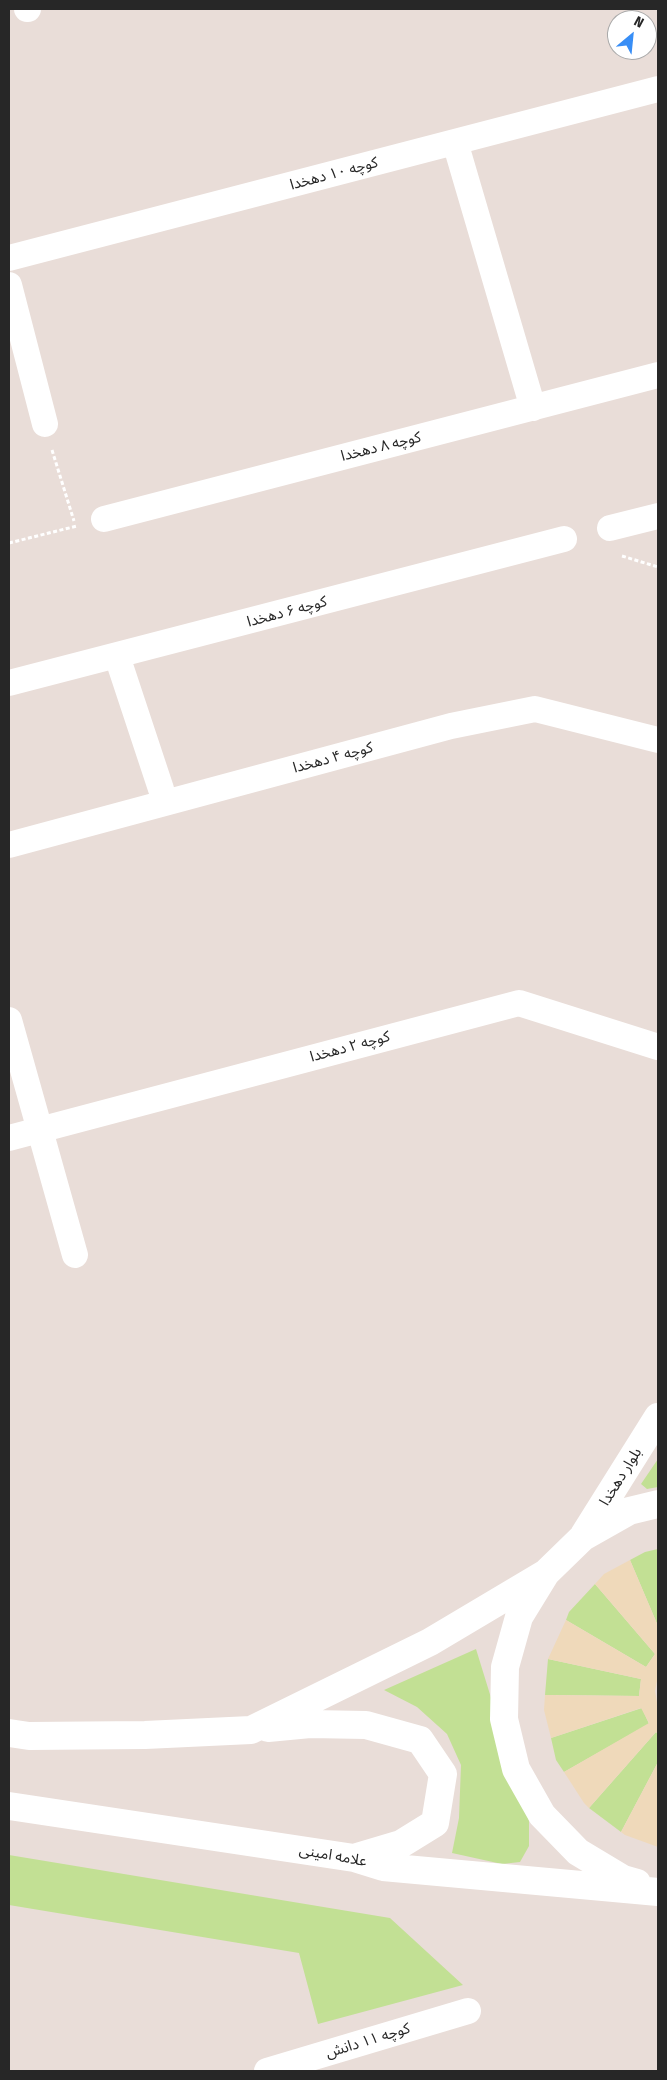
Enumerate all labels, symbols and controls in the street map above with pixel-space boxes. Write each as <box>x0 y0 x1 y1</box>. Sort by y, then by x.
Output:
north arrow <box>607 10 657 60</box>
text: N <box>631 13 646 32</box>
street label: کوچه ۱۰ دهخدا <box>288 154 380 194</box>
street label: کوچه ۸ دهخدا <box>339 428 423 466</box>
street label: کوچه ۶ دهخدا <box>245 593 329 631</box>
street label: کوچه ۴ دهخدا <box>291 739 375 777</box>
street label: کوچه ۲ دهخدا <box>308 1028 392 1066</box>
street label: بلوار دهخدا <box>596 1445 646 1509</box>
street label: علامه امینی <box>298 1841 368 1871</box>
street label: کوچه ۱۱ دانش <box>324 2020 412 2062</box>

